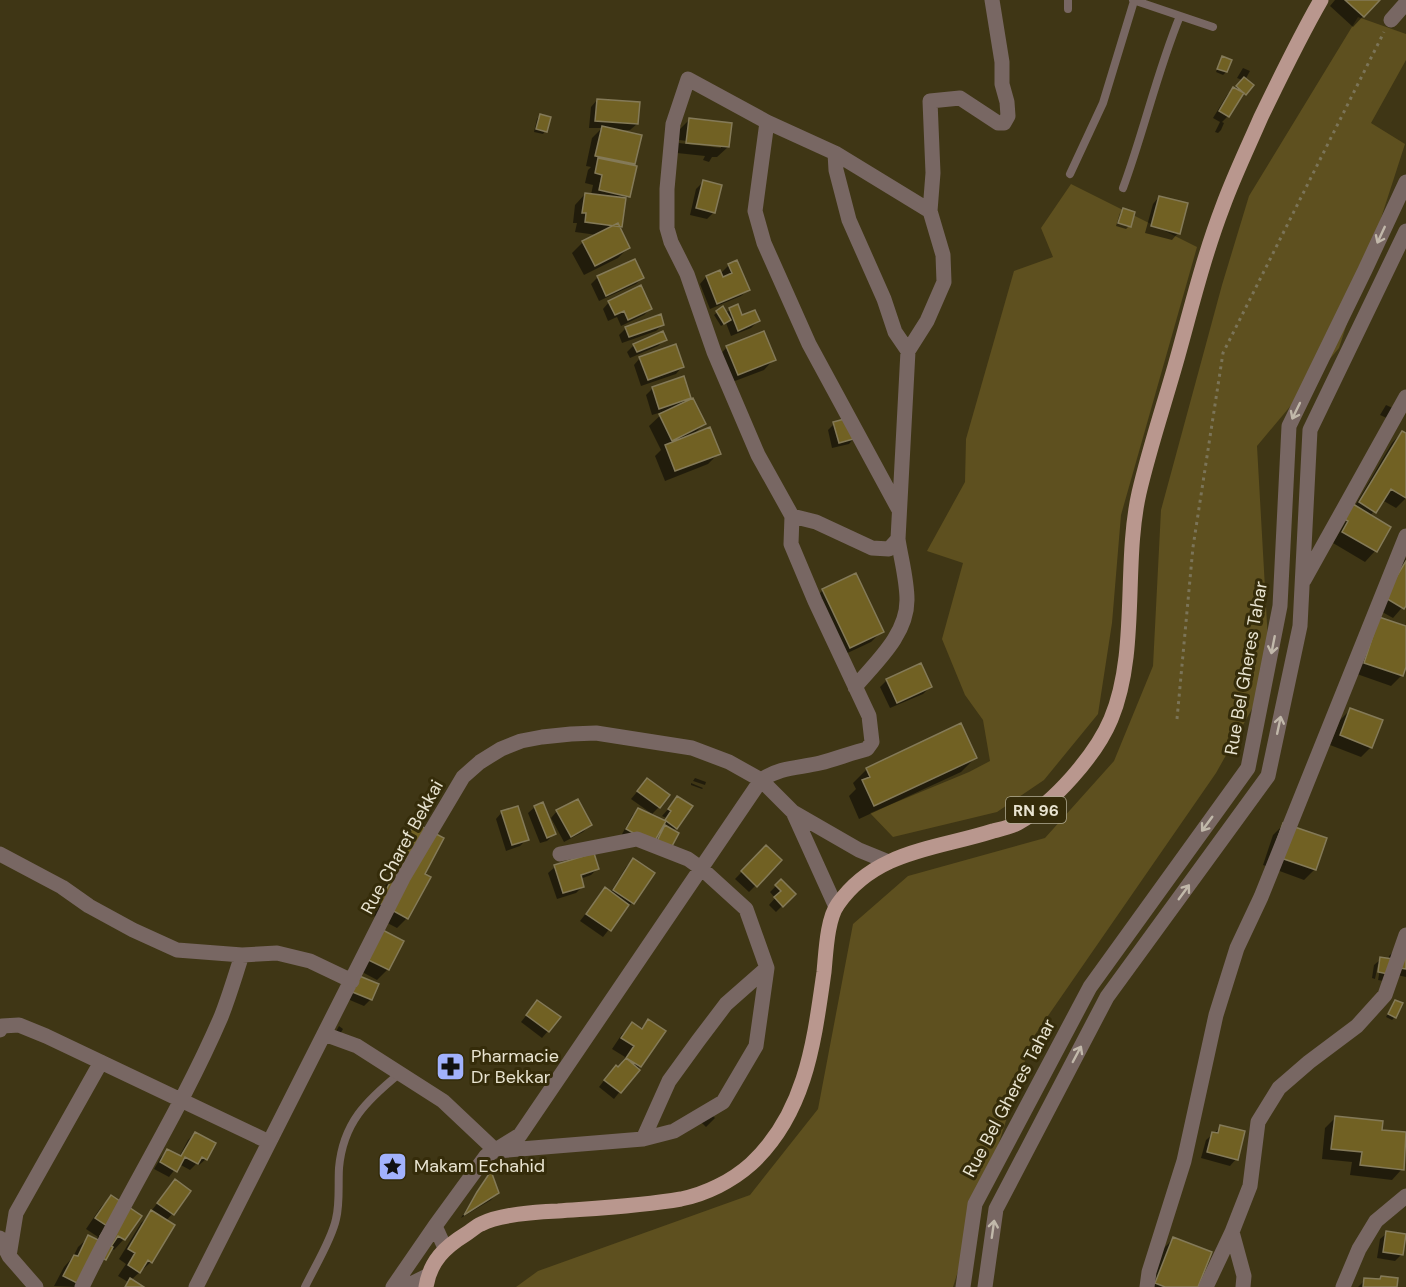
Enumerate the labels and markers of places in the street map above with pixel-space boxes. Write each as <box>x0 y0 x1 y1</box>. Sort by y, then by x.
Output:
place label: Pharmacie Dr Bekkar <box>471 1044 559 1089</box>
pharmacy icon: Pharmacie Dr Bekkar <box>434 1050 466 1082</box>
place icon: Makam Echahid <box>377 1150 409 1182</box>
place label: Makam Echahid <box>414 1154 545 1178</box>

